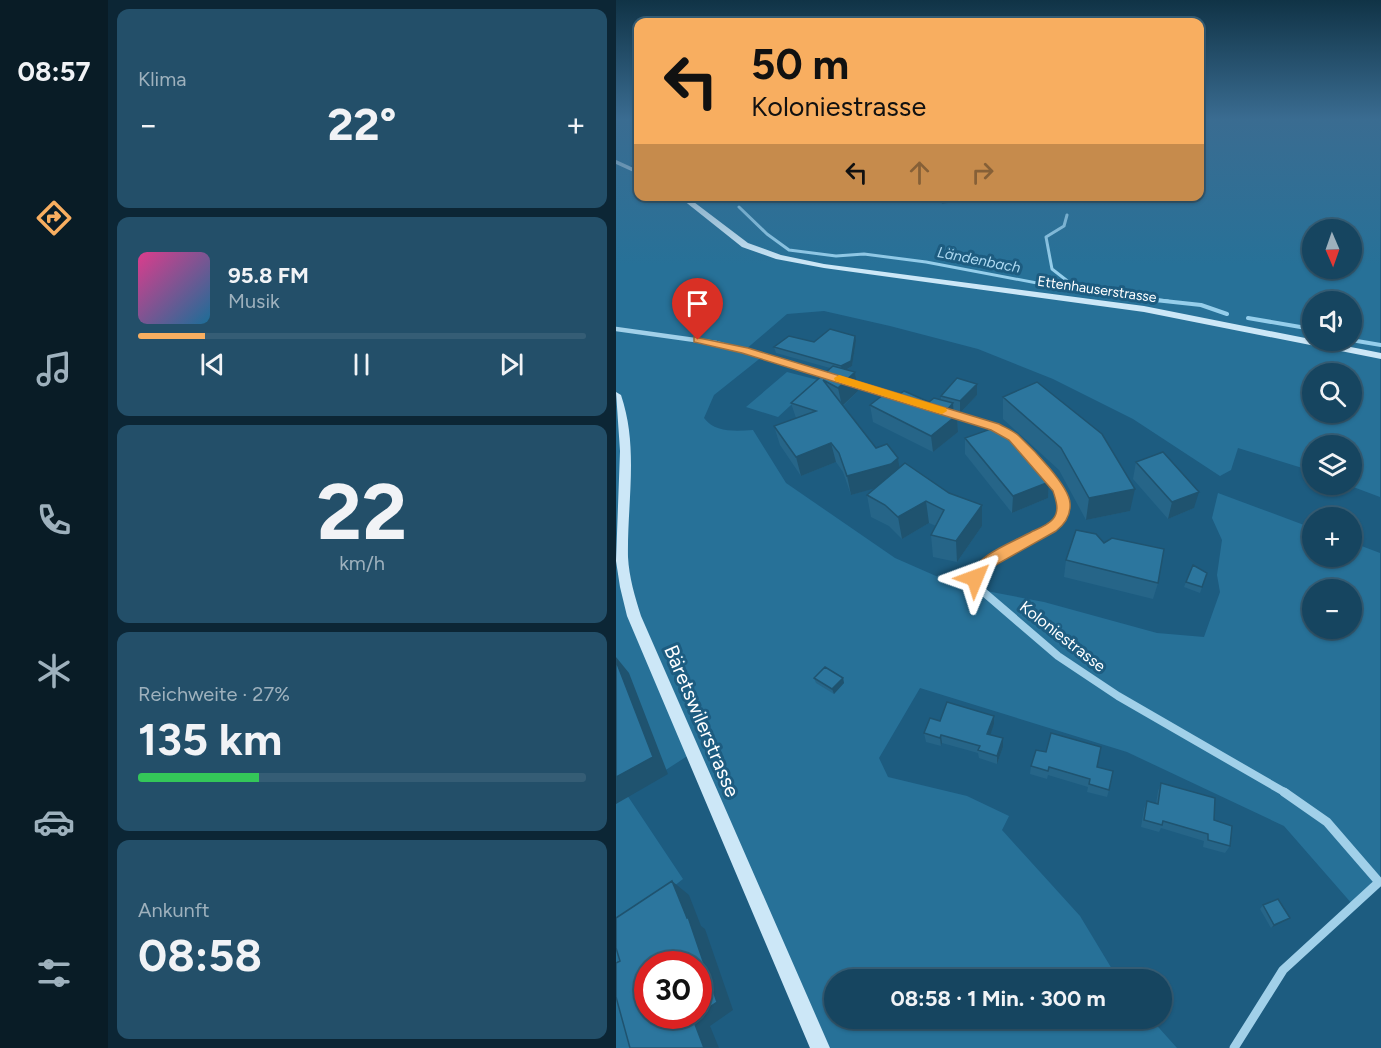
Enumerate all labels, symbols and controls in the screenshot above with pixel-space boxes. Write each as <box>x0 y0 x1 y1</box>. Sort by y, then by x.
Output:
text: 50 m <box>751 39 849 90</box>
icon: left <box>652 42 730 120</box>
text: 08:57 <box>18 55 90 88</box>
text: Klima <box>138 67 186 91</box>
text: Koloniestrasse <box>751 90 926 123</box>
text: 22° <box>327 97 397 151</box>
text: − <box>138 105 159 144</box>
text: + <box>565 105 586 144</box>
icon: left <box>840 156 873 189</box>
icon: ahead <box>903 156 936 189</box>
icon: right <box>966 156 999 189</box>
icon: directions <box>33 197 75 239</box>
north arrow <box>1302 219 1362 279</box>
map controls <box>1302 219 1362 639</box>
water label: Ländenbach <box>936 243 1022 277</box>
text: 95.8 FM <box>228 262 309 289</box>
street label: Ettenhauserstrasse <box>1036 273 1158 306</box>
pin <box>672 278 723 340</box>
icon: arrive <box>681 287 714 320</box>
text: Musik <box>228 289 280 313</box>
button: sound <box>1302 291 1362 351</box>
icon: music <box>33 348 75 390</box>
icon: previous <box>196 348 229 381</box>
icon: pause <box>345 348 378 381</box>
icon: next <box>495 348 528 381</box>
button: search <box>1302 363 1362 423</box>
button: layers <box>1302 435 1362 495</box>
text: 22 <box>317 465 407 559</box>
icon: phone <box>33 499 75 541</box>
button: + <box>1302 507 1362 567</box>
position arrow <box>943 546 1007 610</box>
text: km/h <box>339 551 385 575</box>
button: − <box>1302 579 1362 639</box>
street label: Koloniestrasse <box>1016 597 1110 676</box>
street label: Bäretswilerstrasse <box>659 641 745 801</box>
icon: climate <box>33 650 75 692</box>
text: Reichweite · 27% <box>138 682 290 706</box>
text: 135 km <box>138 712 282 766</box>
icon: car <box>33 801 75 843</box>
text: Ankunft <box>138 898 210 922</box>
text: 08:58 <box>138 928 262 982</box>
speed limit sign: 30 <box>634 951 712 1029</box>
icon: filters <box>33 952 75 994</box>
text: 08:58 · 1 Min. · 300 m <box>890 985 1106 1012</box>

